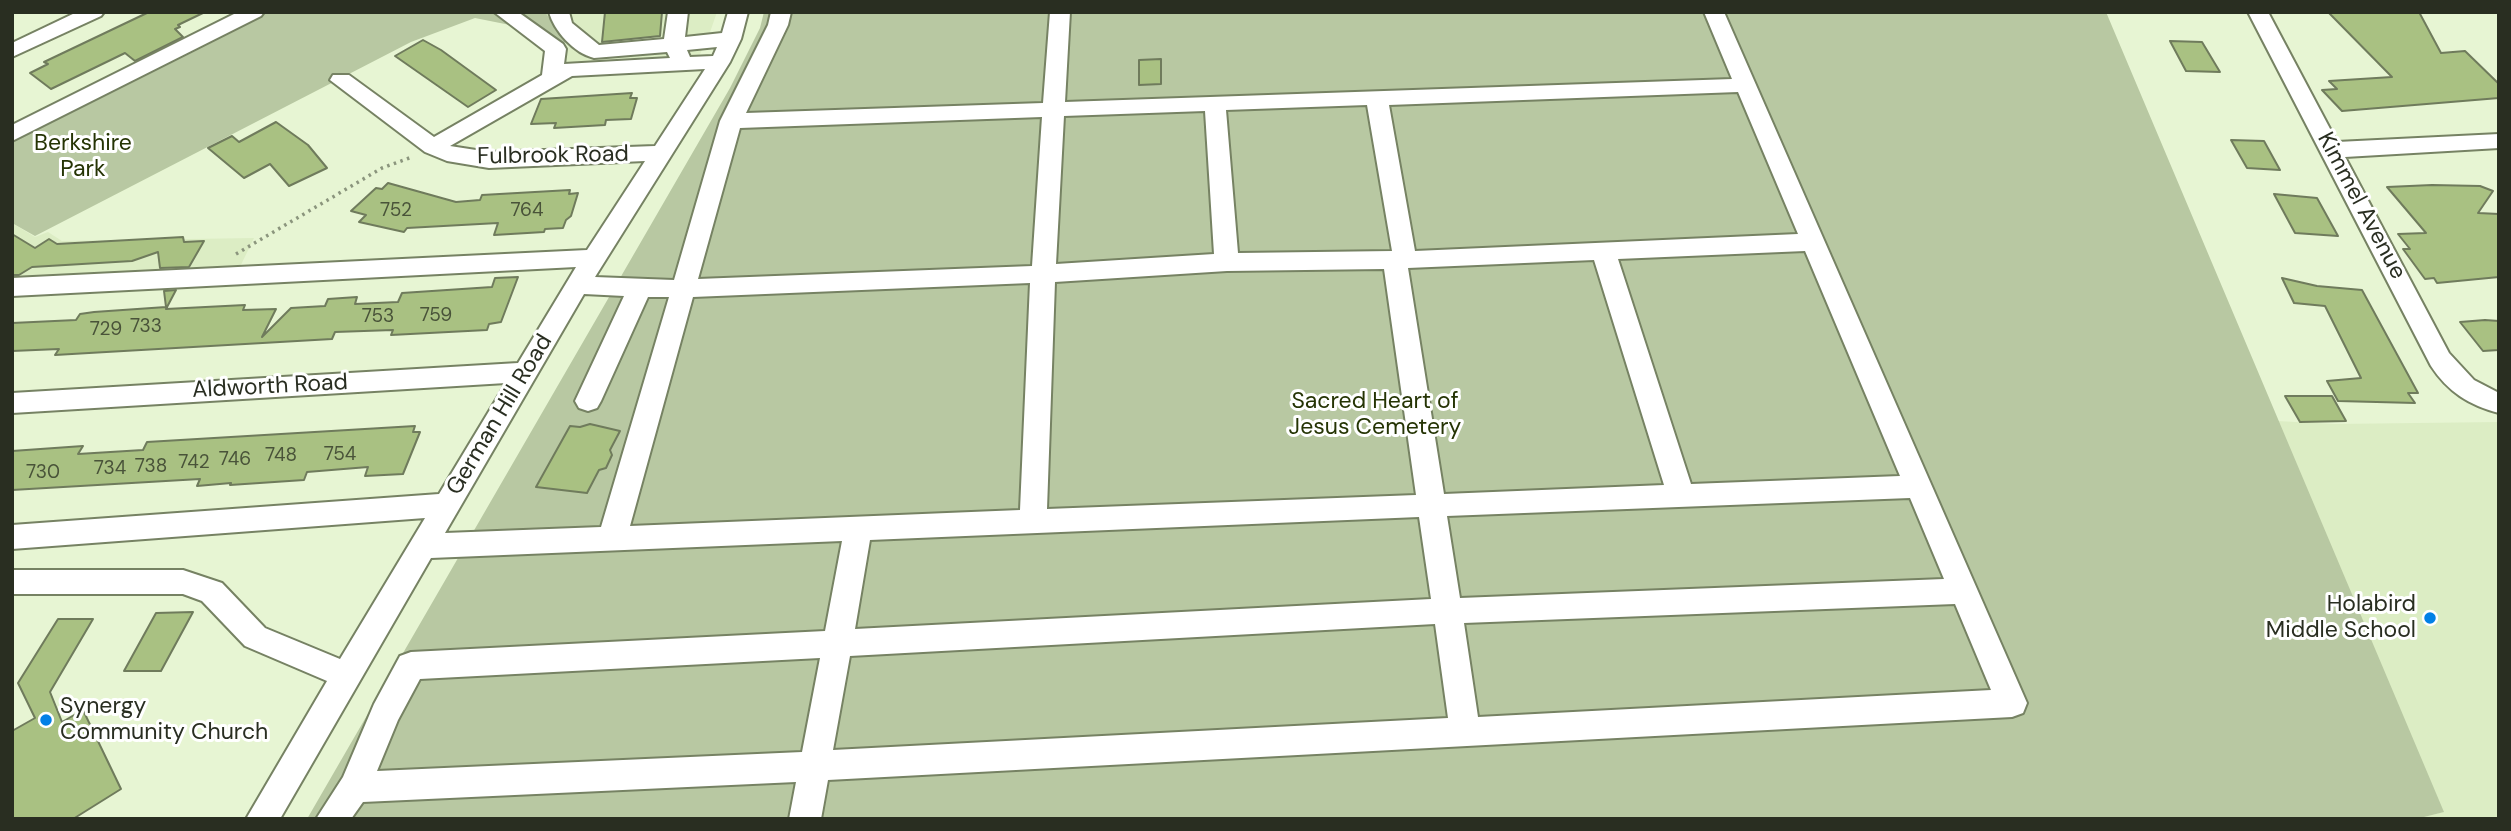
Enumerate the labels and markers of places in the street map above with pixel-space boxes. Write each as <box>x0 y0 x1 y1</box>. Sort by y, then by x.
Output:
place label: Holabird Middle School <box>2266 591 2416 645</box>
marker: Holabird Middle School <box>2422 610 2438 626</box>
place label: Synergy Community Church <box>60 693 268 747</box>
marker: Synergy Community Church <box>38 712 54 728</box>

